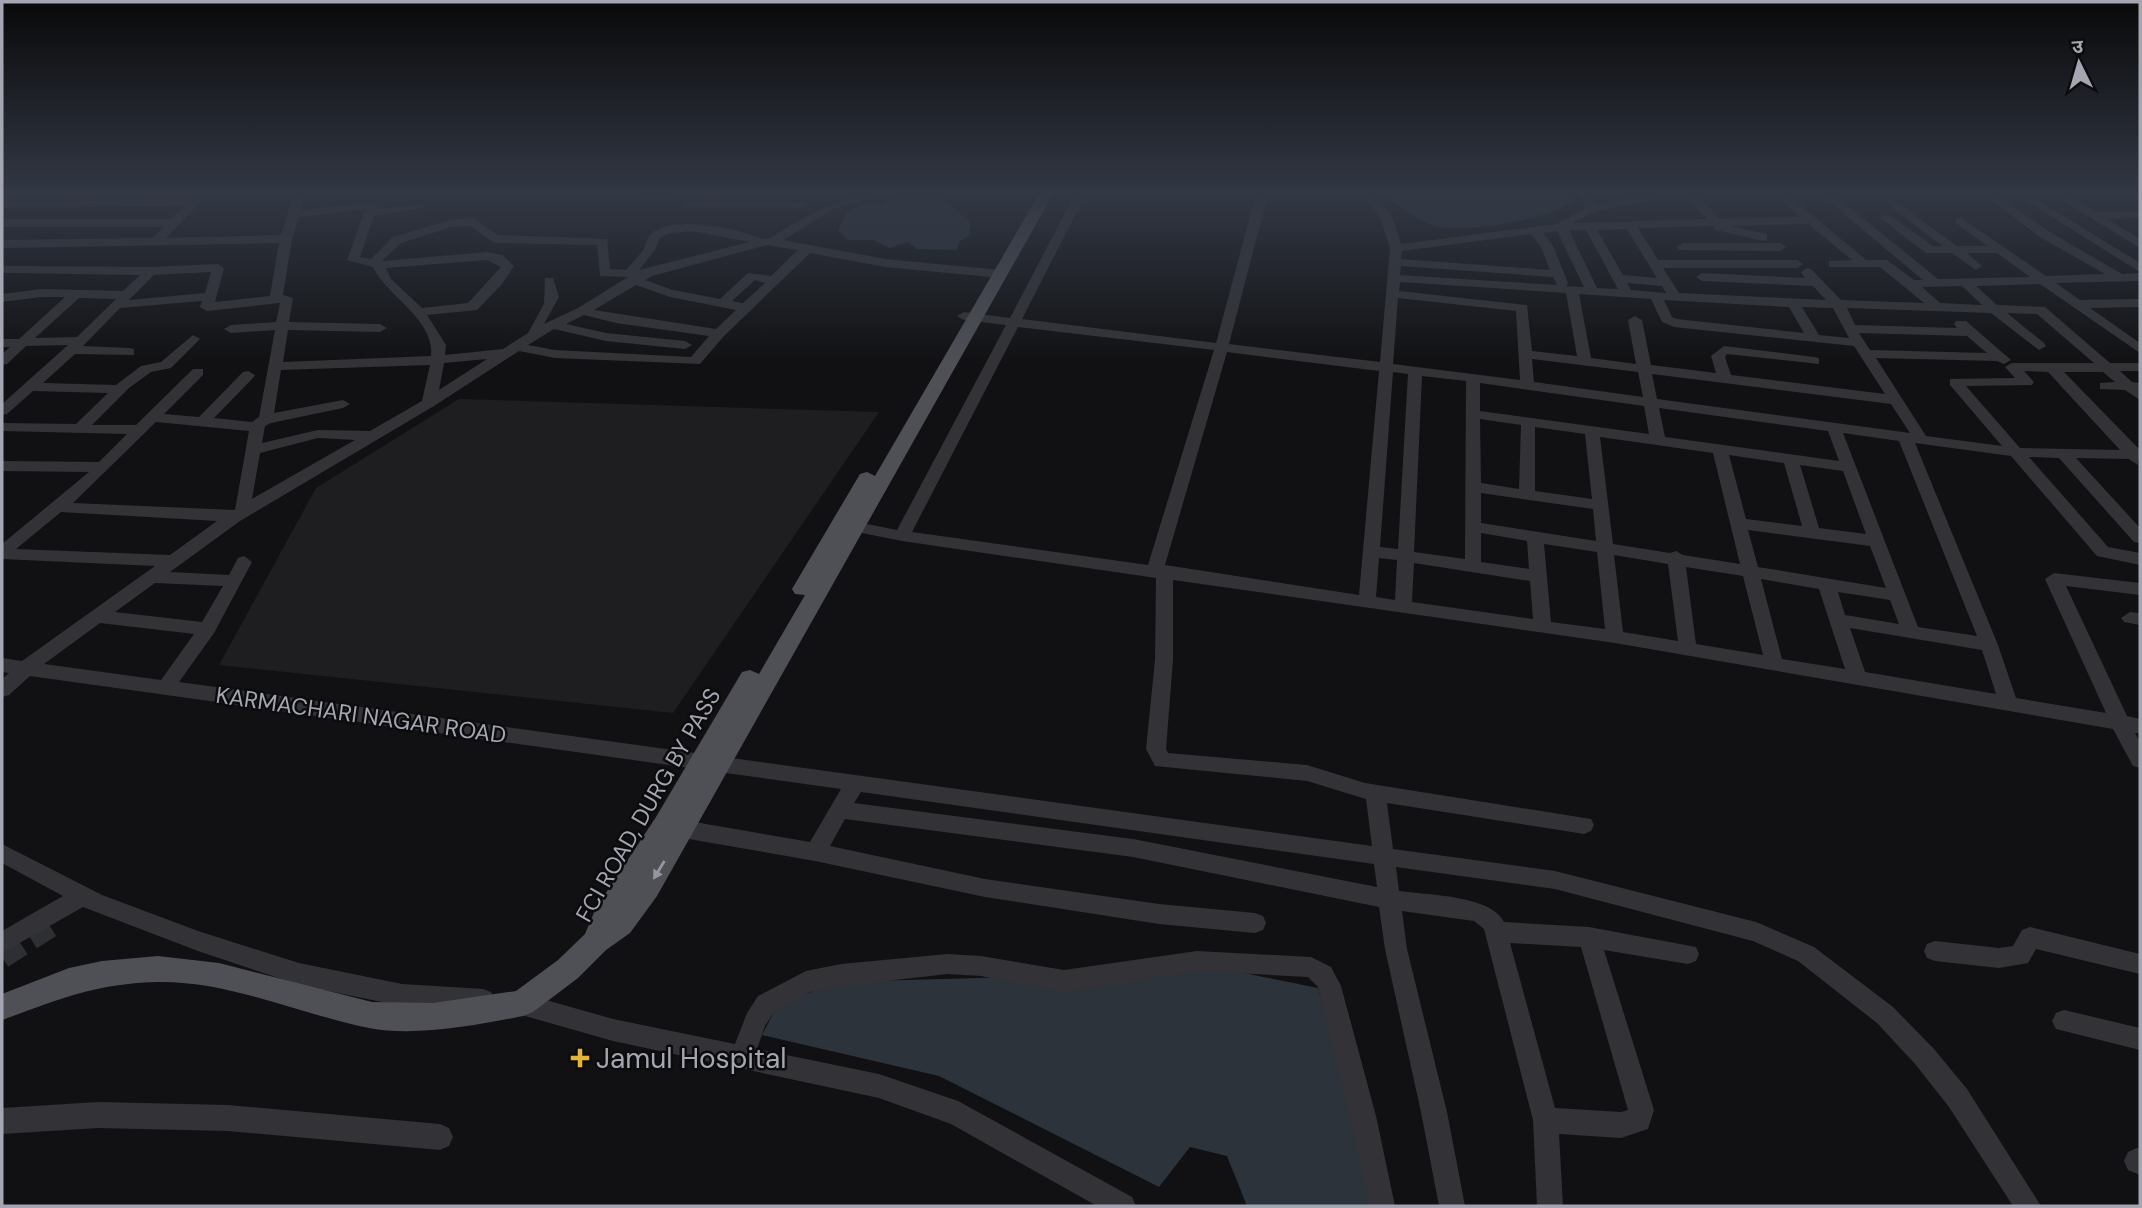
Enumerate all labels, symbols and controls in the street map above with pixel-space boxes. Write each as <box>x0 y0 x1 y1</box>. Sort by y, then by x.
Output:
north arrow <box>2044 28 2114 98</box>
text: उ <box>2071 34 2085 60</box>
street label: KARMACHARI NAGAR ROAD <box>214 680 508 750</box>
street label: FCI ROAD, DURG BY PASS <box>569 683 727 927</box>
one-way arrow <box>653 861 665 880</box>
place label: Jamul Hospital <box>596 1040 786 1077</box>
marker: Jamul Hospital <box>570 1048 590 1068</box>

